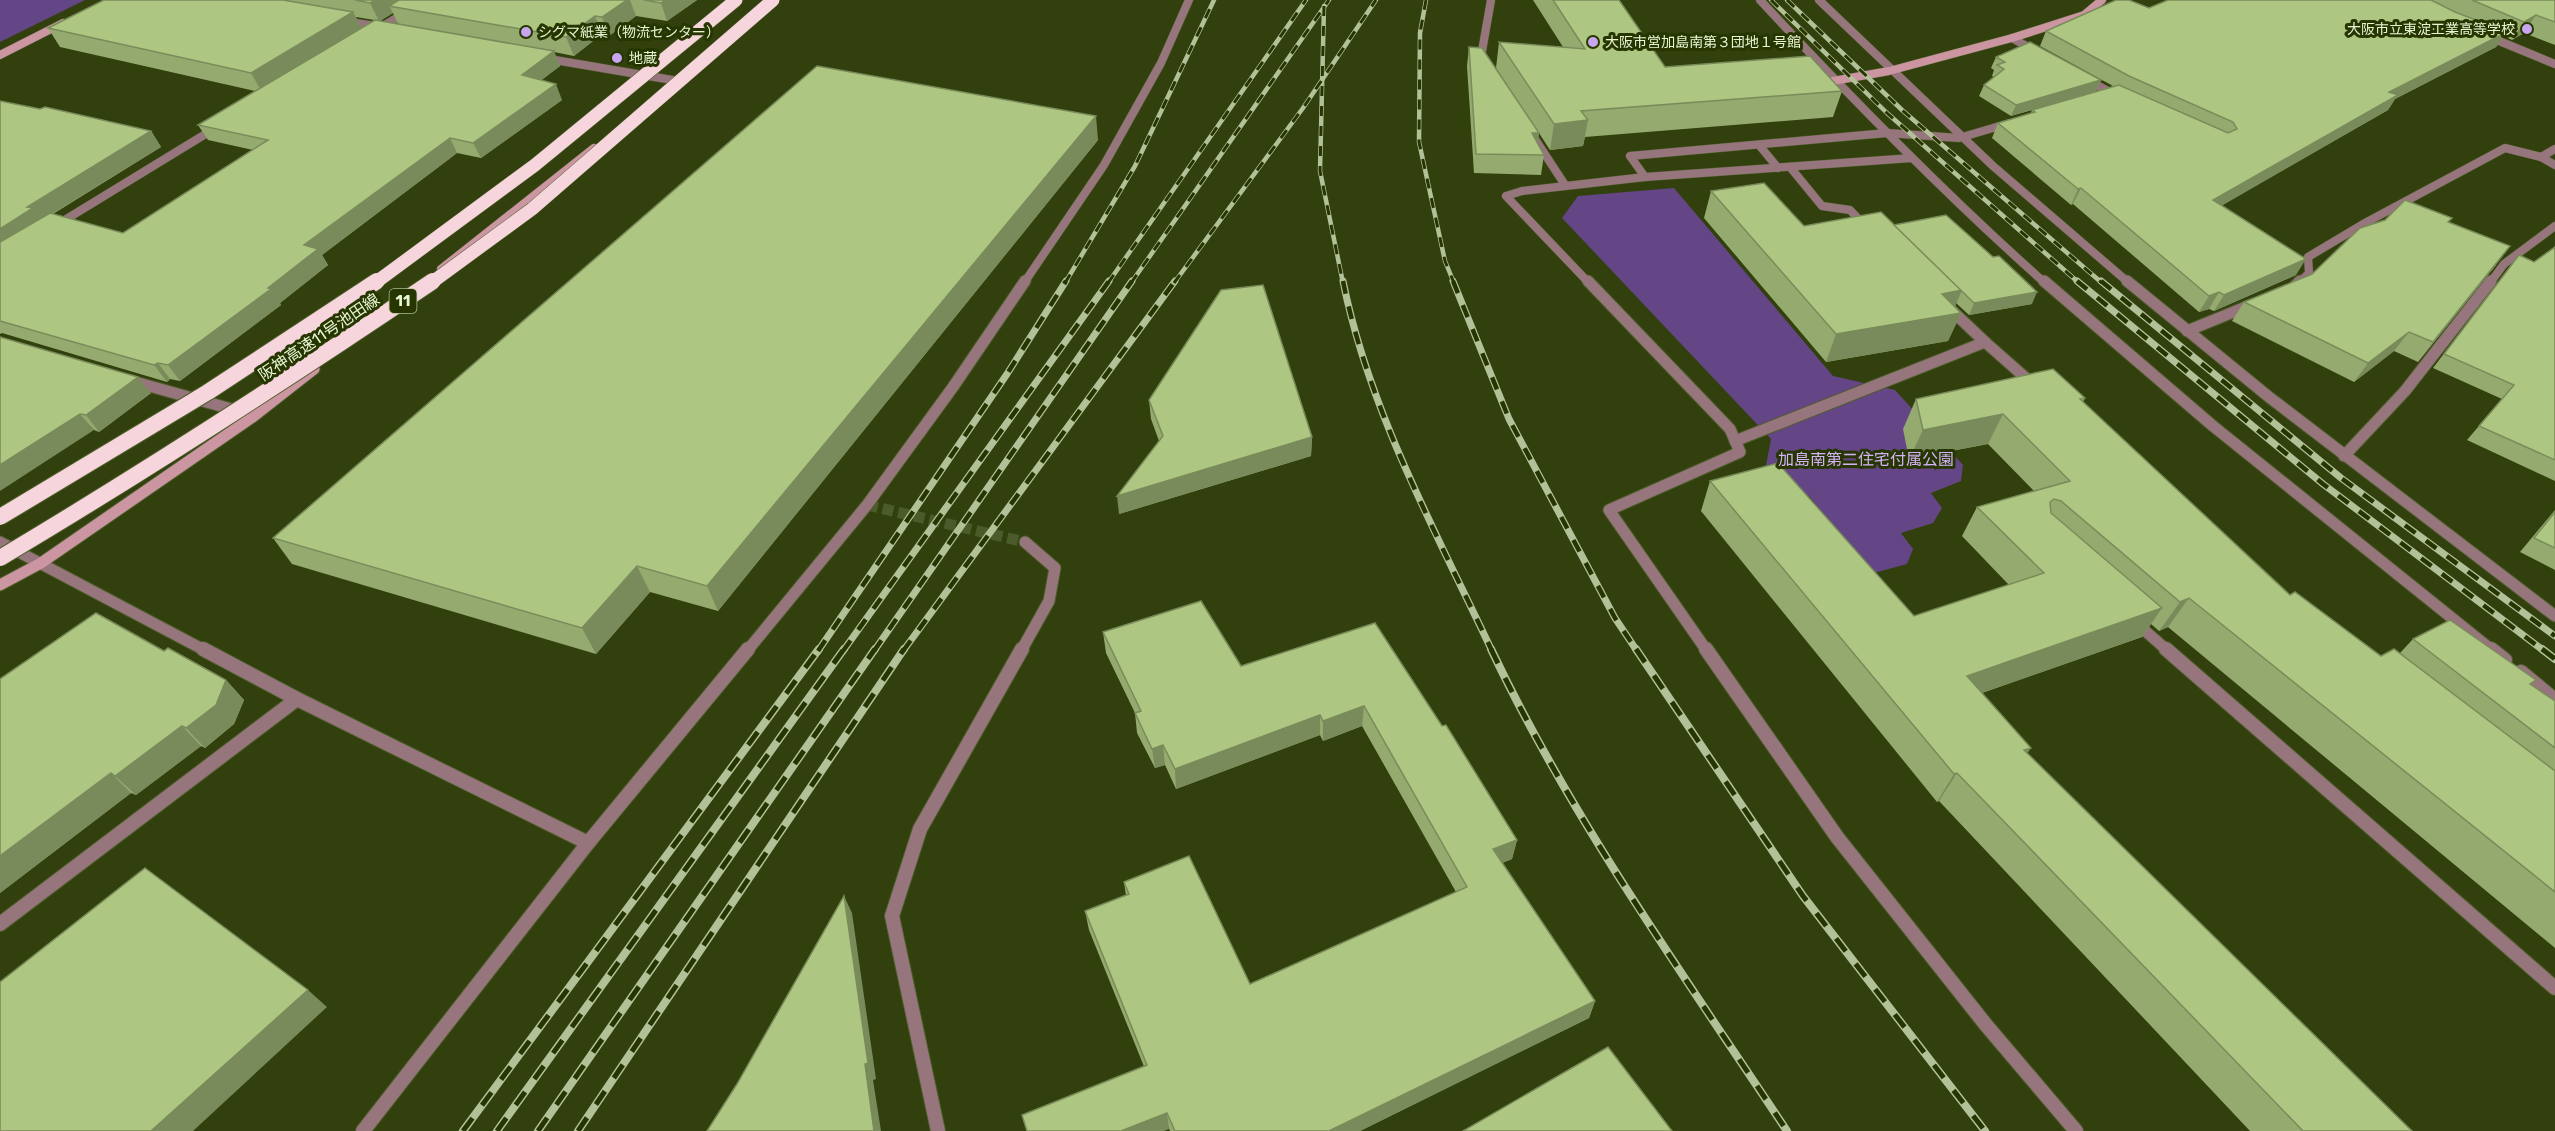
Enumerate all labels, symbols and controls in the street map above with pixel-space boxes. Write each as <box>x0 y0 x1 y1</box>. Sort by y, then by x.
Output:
place label: 大阪市立東淀工業高等学校 <box>2347 21 2515 38</box>
marker: 大阪市立東淀工業高等学校 <box>2520 22 2534 36</box>
place label: シグマ紙業（物流センター） <box>538 24 720 41</box>
marker: シグマ紙業（物流センター） <box>519 25 533 39</box>
place label: 大阪市営加島南第３団地１号館 <box>1605 34 1801 51</box>
marker: 大阪市営加島南第３団地１号館 <box>1586 35 1600 49</box>
place label: 地蔵 <box>629 50 657 67</box>
marker: 地蔵 <box>610 51 624 65</box>
road number: 11 <box>390 289 416 313</box>
street label: 阪神高速11号池田線 <box>255 290 383 384</box>
park label: 加島南第二住宅付属公園 <box>1778 450 1954 469</box>

